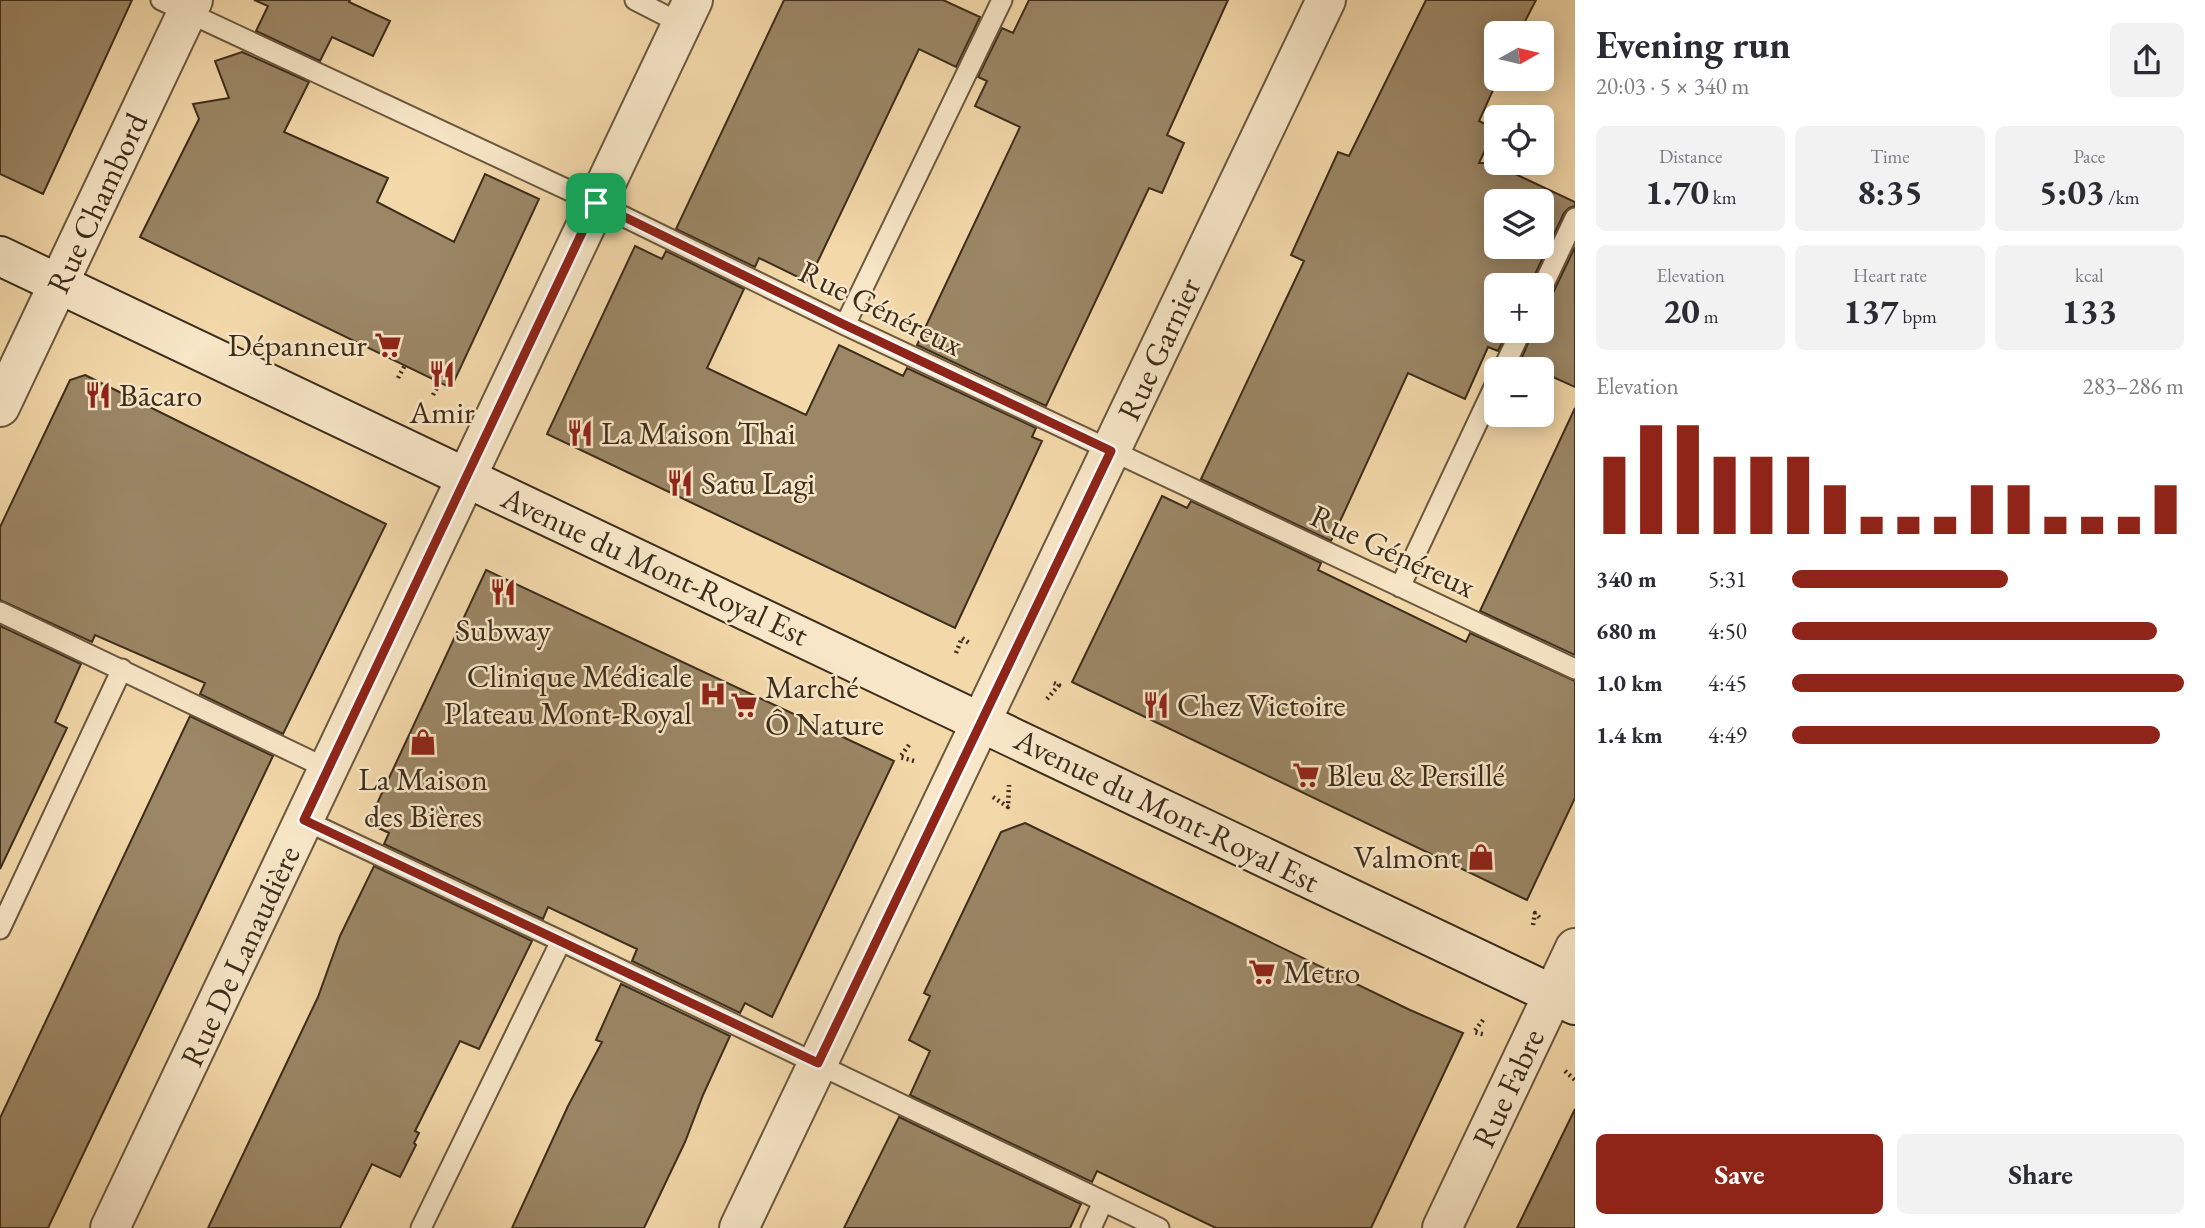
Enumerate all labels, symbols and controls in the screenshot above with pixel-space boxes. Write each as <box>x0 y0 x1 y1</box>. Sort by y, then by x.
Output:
text: Evening run <box>1596 20 1791 69</box>
north arrow <box>1484 21 1554 91</box>
map controls <box>1484 21 1554 427</box>
button: share <box>2110 23 2184 97</box>
text: 20:03 · 5 × 340 m <box>1596 71 1749 101</box>
street label: Rue Chambord <box>37 105 157 300</box>
button: locate <box>1484 105 1554 175</box>
text: Distance <box>1659 144 1722 169</box>
text: Time <box>1870 144 1910 169</box>
text: Pace <box>2073 144 2105 169</box>
text: 1.70 <box>1645 169 1709 214</box>
text: 8:35 <box>1857 169 1923 214</box>
text: 5:03 <box>2039 169 2104 214</box>
pin <box>566 173 626 233</box>
icon: arrive <box>577 184 615 222</box>
text: km <box>1709 185 1737 210</box>
text: /km <box>2104 185 2140 210</box>
button: layers <box>1484 189 1554 259</box>
street label: Rue Généreux <box>792 250 970 366</box>
text: Elevation <box>1656 263 1725 288</box>
text: Heart rate <box>1853 263 1927 288</box>
text: kcal <box>2075 263 2104 288</box>
street label: Rue Garnier <box>1108 270 1211 427</box>
button: + <box>1484 273 1554 343</box>
text: 20 <box>1663 288 1700 333</box>
text: 137 <box>1843 288 1899 333</box>
text: 133 <box>2062 288 2117 333</box>
text: m <box>1700 304 1718 329</box>
text: bpm <box>1899 304 1937 329</box>
place label: Dépanneur <box>228 324 367 366</box>
supermarket icon: Dépanneur <box>373 330 403 360</box>
button: − <box>1484 357 1554 427</box>
restaurant icon: Amir <box>427 359 457 389</box>
text: Elevation <box>1596 371 1679 401</box>
text: 283–286 m <box>2083 371 2184 401</box>
place label: Bācaro <box>119 374 202 416</box>
restaurant icon: Bācaro <box>83 380 113 410</box>
place label: Amir <box>408 391 475 433</box>
place label: La Maison Thai <box>601 412 796 454</box>
restaurant icon: La Maison Thai <box>565 418 595 448</box>
place label: Satu Lagi <box>701 462 815 504</box>
restaurant icon: Satu Lagi <box>665 468 695 498</box>
street label: Avenue du Mont-Royal Est <box>494 476 815 656</box>
street label: Rue Généreux <box>1304 494 1483 608</box>
text: 340 m <box>1596 564 1657 594</box>
text: 5:31 <box>1708 564 1747 594</box>
restaurant icon: Subway <box>488 577 518 607</box>
place label: Subway <box>455 609 552 651</box>
text: 680 m <box>1596 616 1657 646</box>
text: 4:50 <box>1708 616 1747 646</box>
place label: Clinique Médicale Plateau Mont-Royal <box>444 655 692 734</box>
place label: Marché Ô Nature <box>765 666 884 745</box>
text: 1.0 km <box>1596 668 1663 698</box>
text: 4:45 <box>1708 668 1747 698</box>
hospital icon: Clinique Médicale Plateau Mont-Royal <box>698 679 728 709</box>
place label: Chez Victoire <box>1177 684 1346 726</box>
supermarket icon: Marché Ô Nature <box>729 690 759 720</box>
restaurant icon: Chez Victoire <box>1141 690 1171 720</box>
street label: Avenue du Mont-Royal Est <box>1007 717 1326 902</box>
text: 1.4 km <box>1596 720 1663 750</box>
text: 4:49 <box>1708 720 1747 750</box>
shop icon: La Maison des Bières <box>408 727 438 757</box>
place label: Bleu & Persillé <box>1327 754 1505 796</box>
place label: La Maison des Bières <box>358 758 488 837</box>
supermarket icon: Bleu & Persillé <box>1291 760 1321 790</box>
place label: Valmont <box>1354 836 1460 878</box>
street label: Rue De Lanaudière <box>170 839 310 1073</box>
shop icon: Valmont <box>1466 842 1496 872</box>
place label: Metro <box>1283 951 1360 993</box>
supermarket icon: Metro <box>1247 957 1277 987</box>
street label: Rue Fabre <box>1462 1022 1554 1154</box>
button: Save <box>1596 1134 1883 1214</box>
button: Share <box>1897 1134 2184 1214</box>

